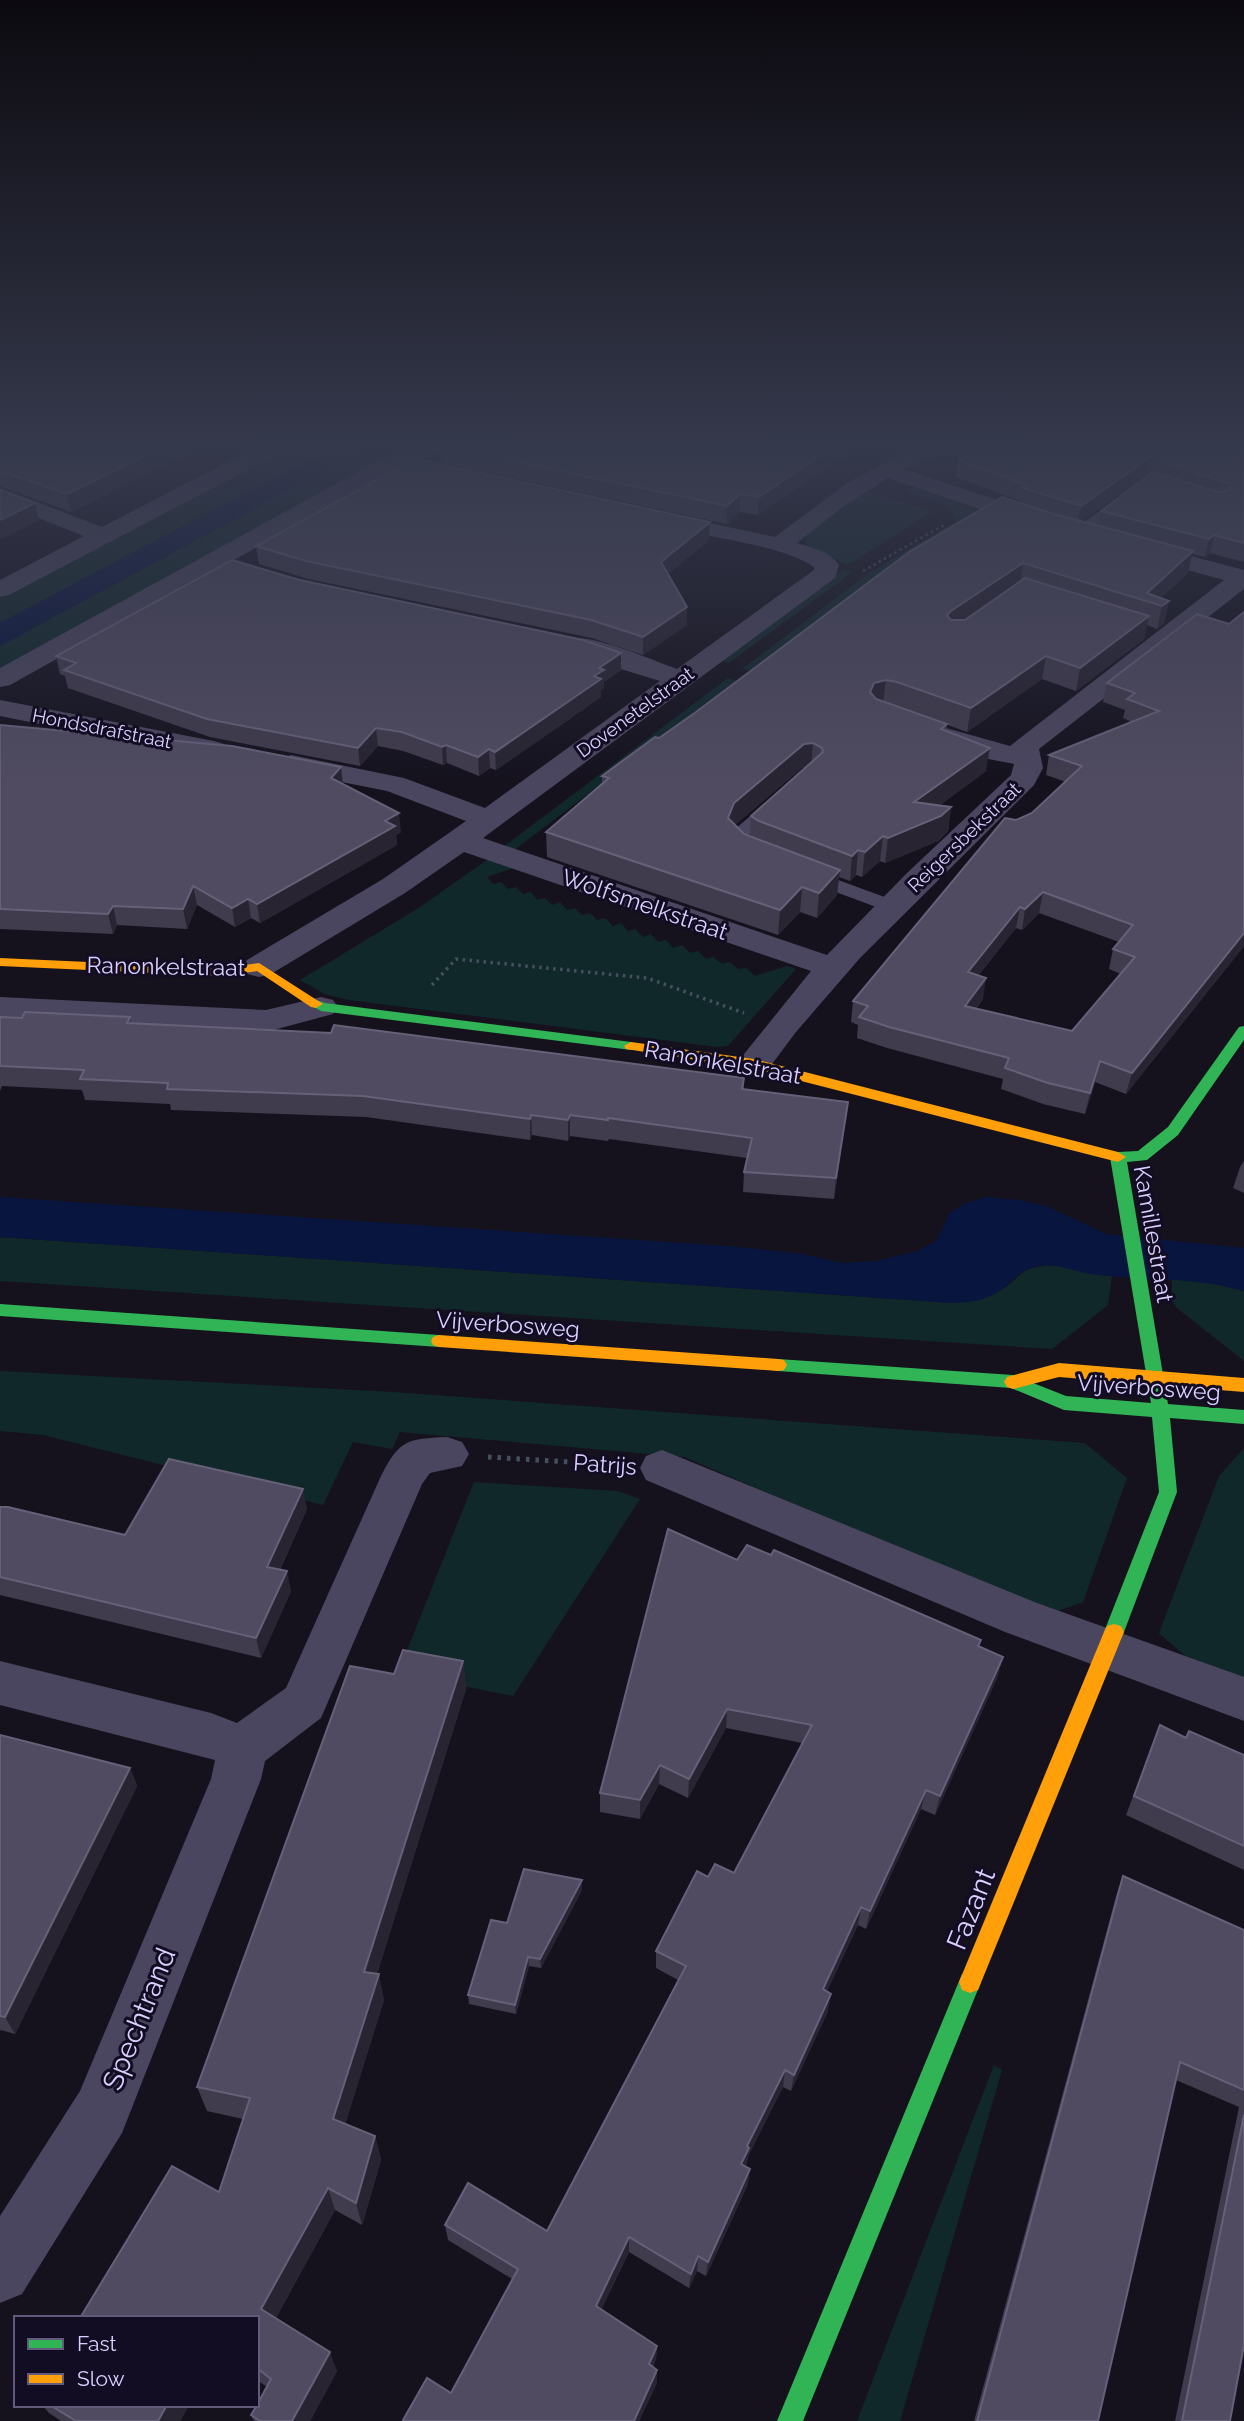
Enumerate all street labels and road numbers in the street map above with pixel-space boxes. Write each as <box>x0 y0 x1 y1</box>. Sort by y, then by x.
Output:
street label: Dovenetelstraat <box>572 662 698 762</box>
street label: Hondsdrafstraat <box>30 704 174 752</box>
street label: Reigersbekstraat <box>903 777 1025 896</box>
street label: Wolfsmelkstraat <box>558 863 732 945</box>
street label: Ranonkelstraat <box>86 951 246 981</box>
street label: Ranonkelstraat <box>642 1035 804 1089</box>
street label: Kamillestraat <box>1129 1163 1179 1305</box>
street label: Vijverbosweg <box>435 1306 581 1342</box>
street label: Vijverbosweg <box>1076 1369 1222 1405</box>
street label: Patrijs <box>572 1448 638 1480</box>
street label: Fazant <box>940 1863 1002 1954</box>
street label: Spechtrand <box>96 1943 182 2095</box>

